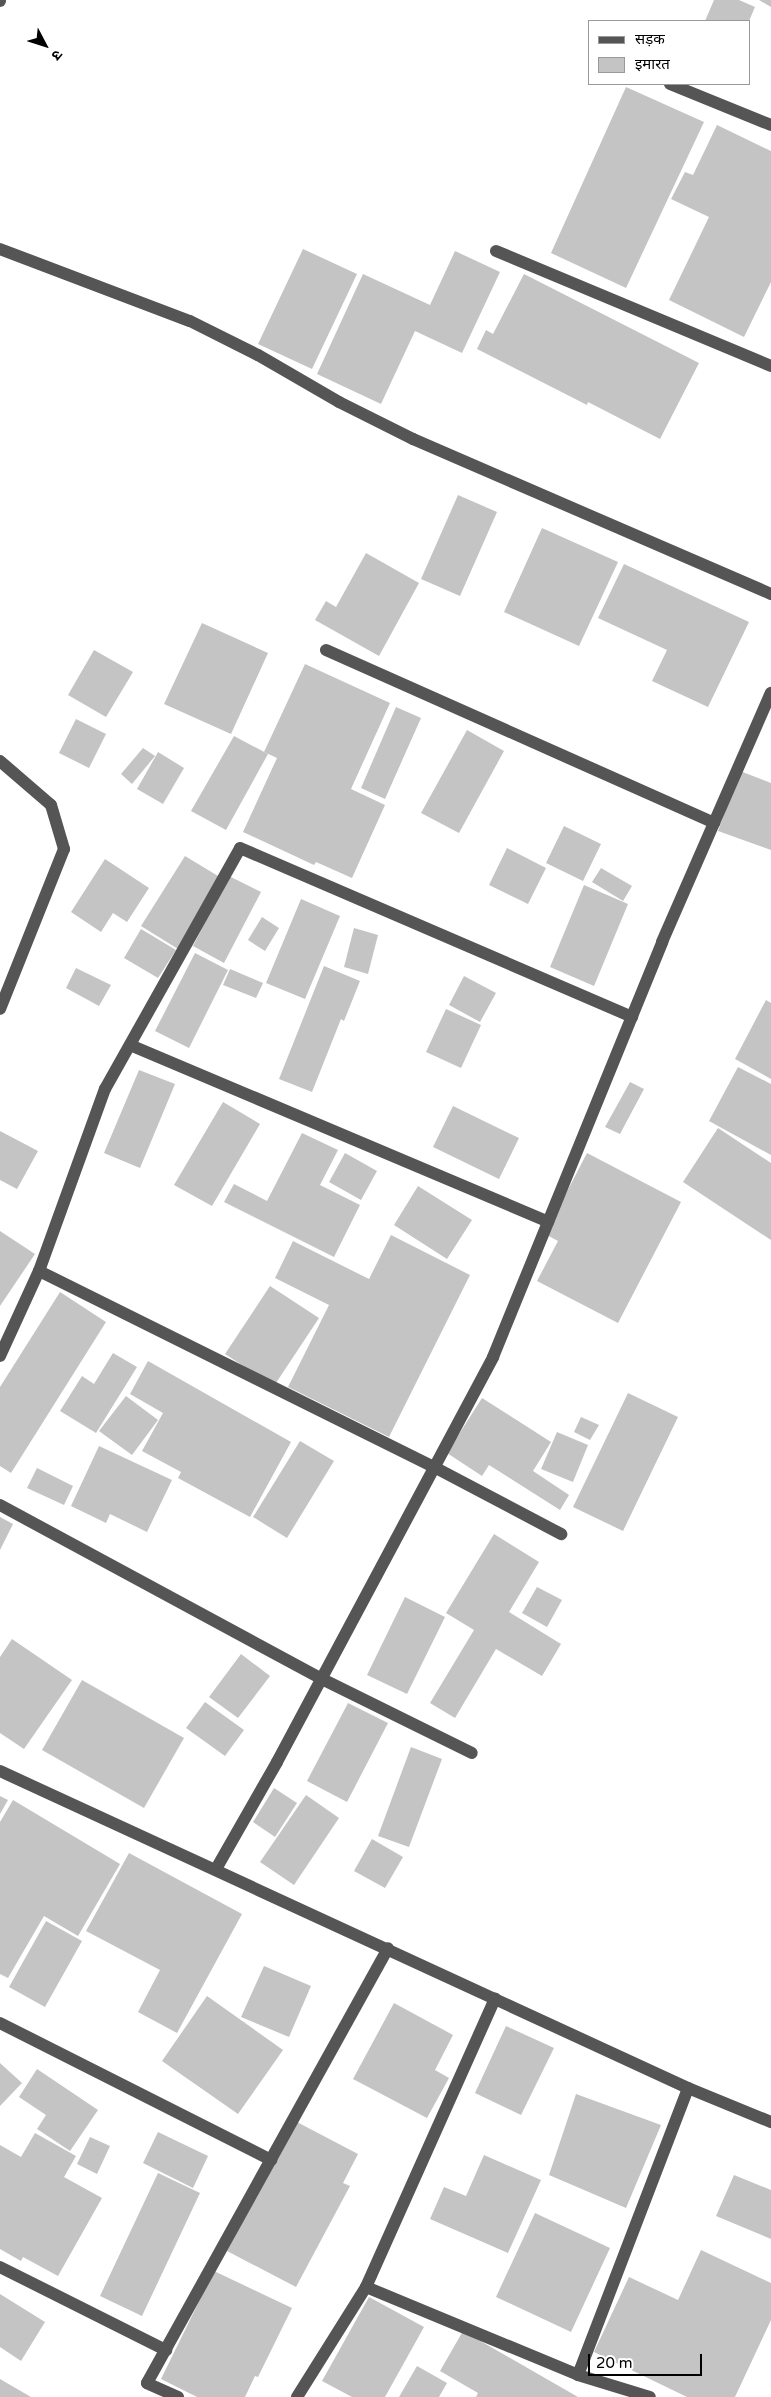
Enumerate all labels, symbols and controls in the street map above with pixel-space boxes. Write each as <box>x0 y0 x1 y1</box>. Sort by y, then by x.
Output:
north arrow <box>20 20 70 70</box>
legend <box>588 20 751 85</box>
text: सड़क <box>635 30 665 48</box>
text: उ <box>48 46 66 64</box>
text: इमारत <box>635 55 670 73</box>
scale bar <box>591 2344 705 2376</box>
text: 20 m <box>596 2354 633 2372</box>

